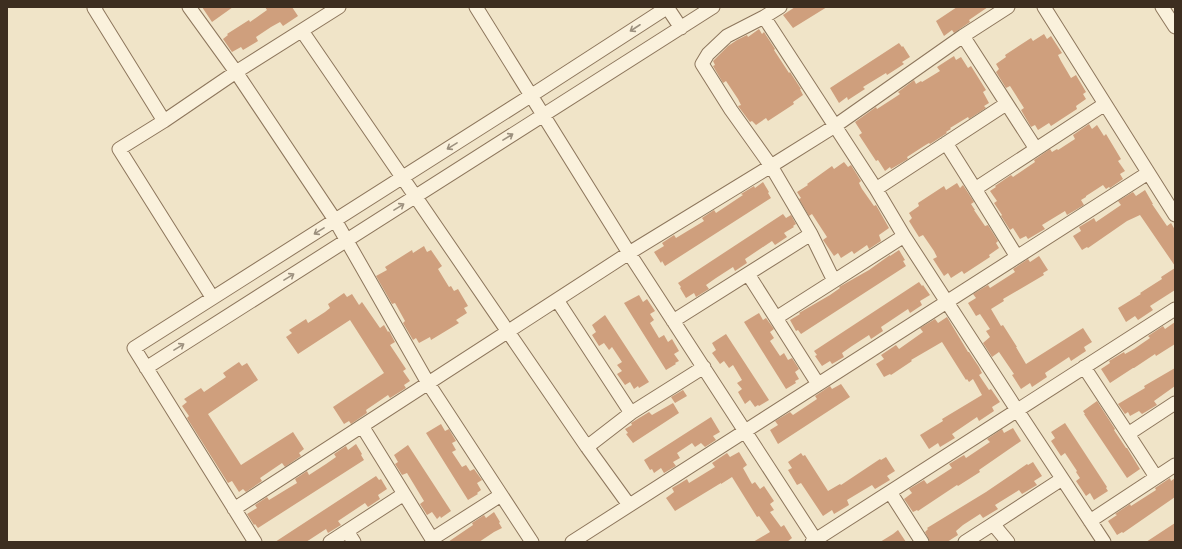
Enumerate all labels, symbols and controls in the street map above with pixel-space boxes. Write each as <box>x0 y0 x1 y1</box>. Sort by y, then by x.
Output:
one-way arrow <box>630 24 641 32</box>
one-way arrow <box>502 133 514 141</box>
one-way arrow <box>447 142 458 150</box>
one-way arrow <box>393 203 404 211</box>
one-way arrow <box>313 226 324 235</box>
one-way arrow <box>283 273 294 281</box>
one-way arrow <box>173 343 184 351</box>

